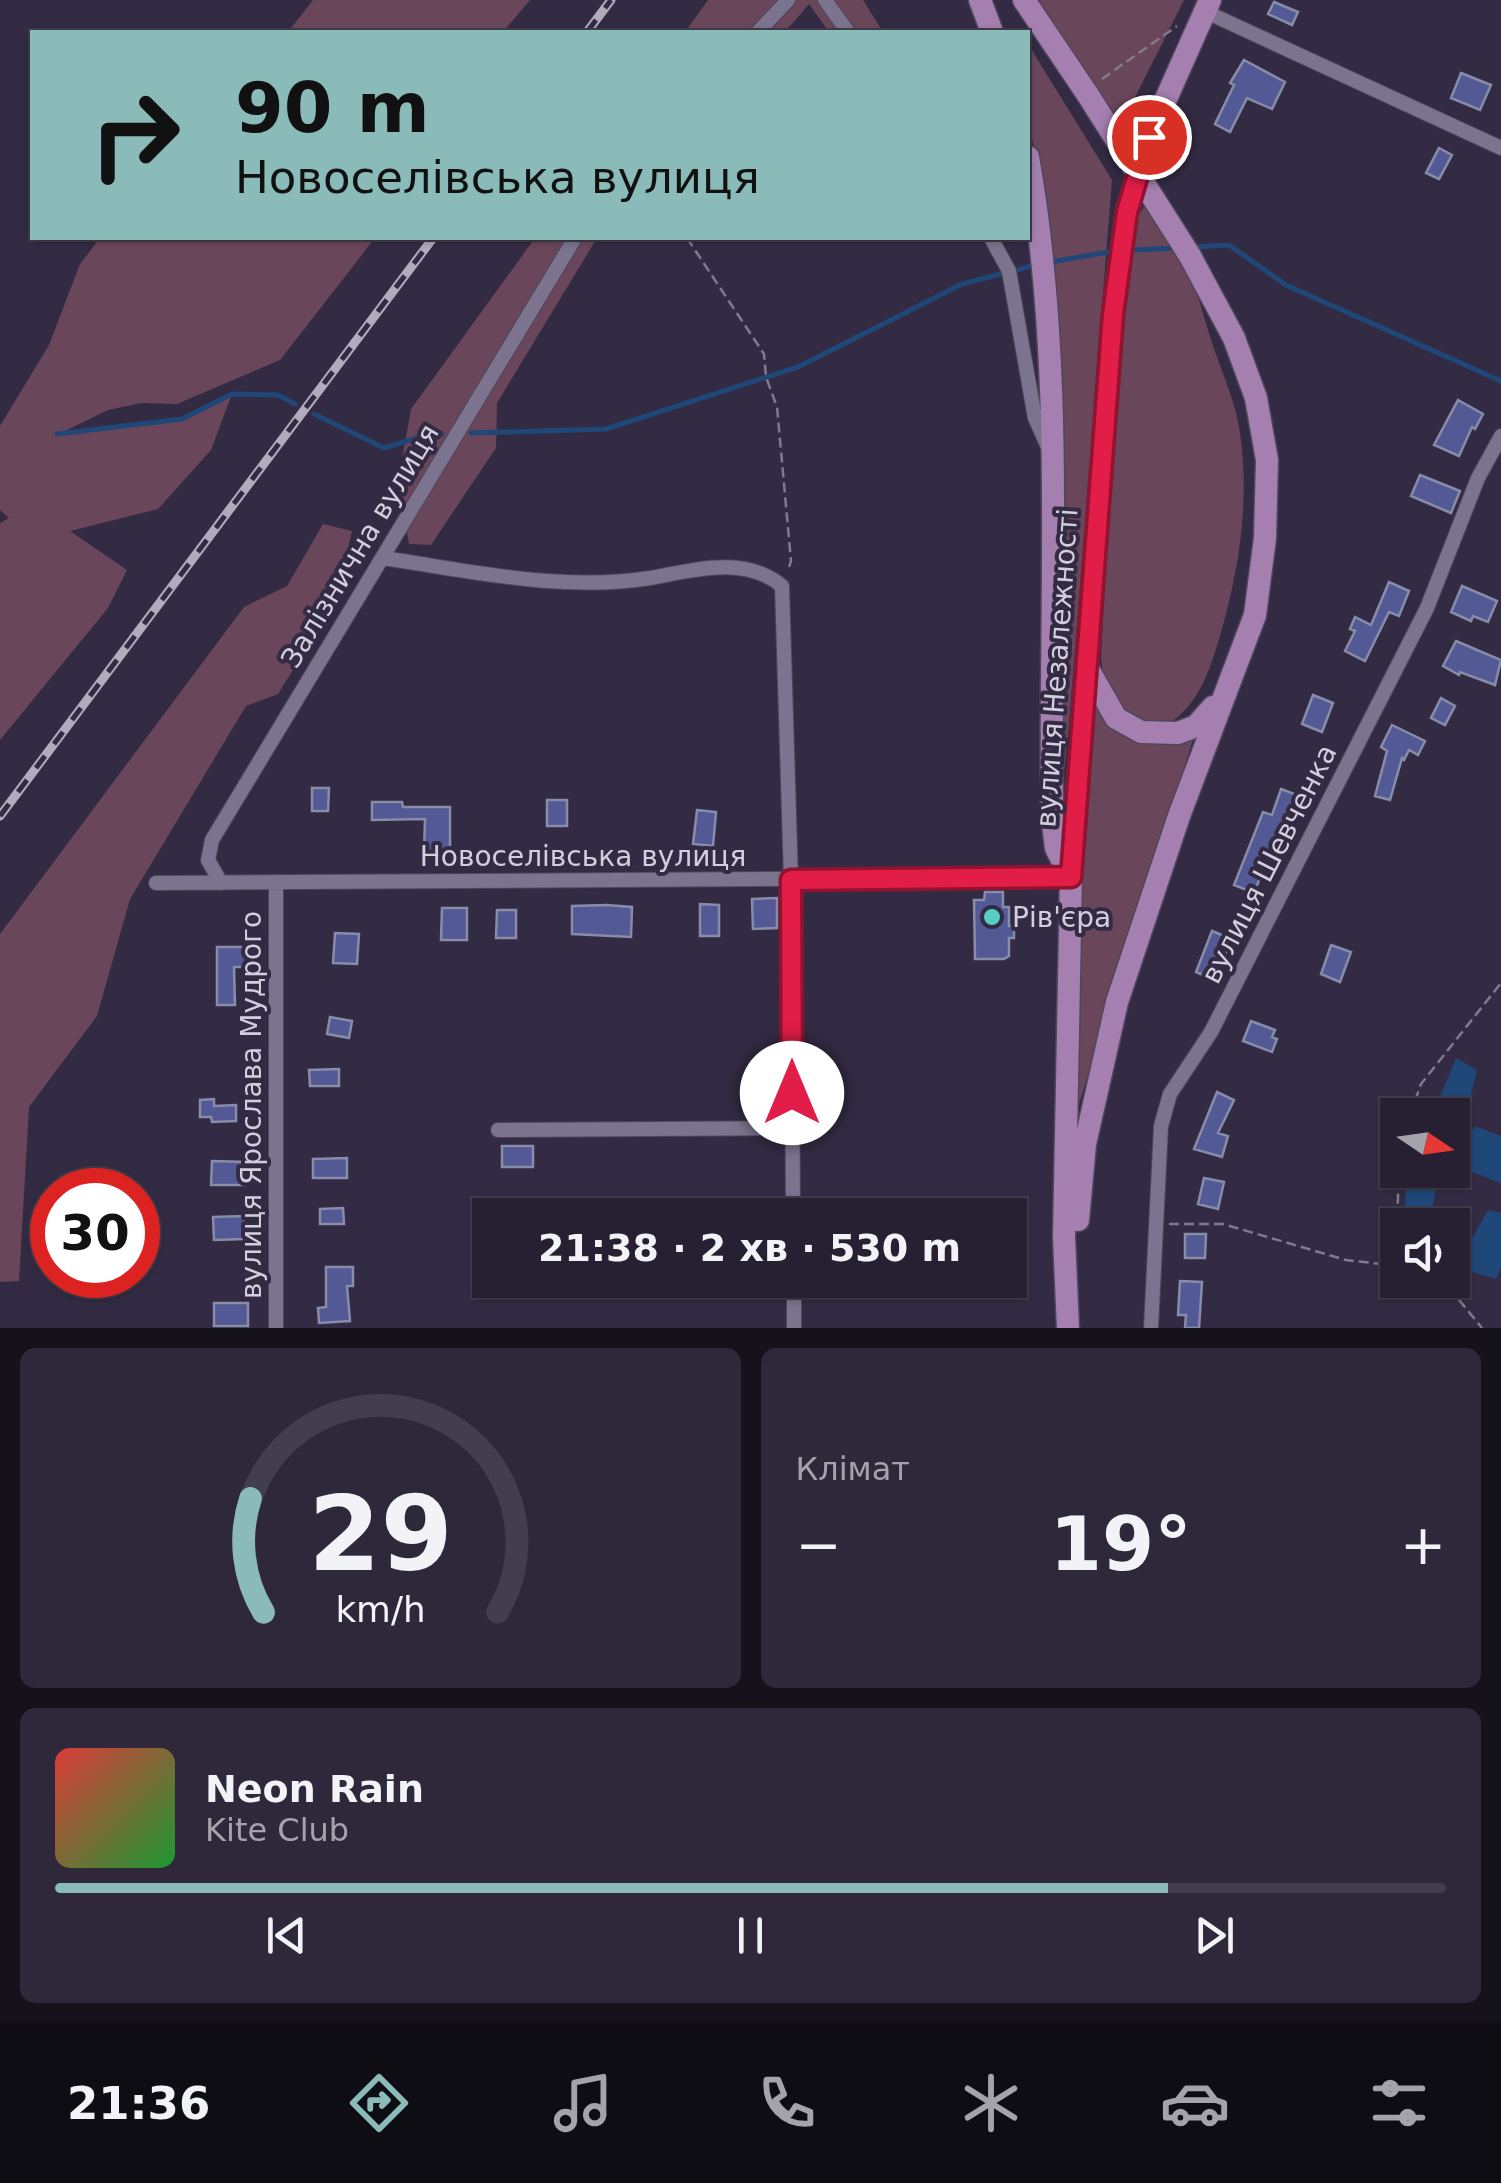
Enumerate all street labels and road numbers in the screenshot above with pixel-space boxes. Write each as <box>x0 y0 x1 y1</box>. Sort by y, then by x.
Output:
street label: Залізнична вулиця <box>274 418 446 674</box>
street label: вулиця Незалежності <box>1029 507 1085 829</box>
street label: вулиця Шевченка <box>1194 739 1344 989</box>
street label: Новоселівська вулиця <box>420 840 746 873</box>
street label: вулиця Ярослава Мудрого <box>235 911 268 1299</box>

